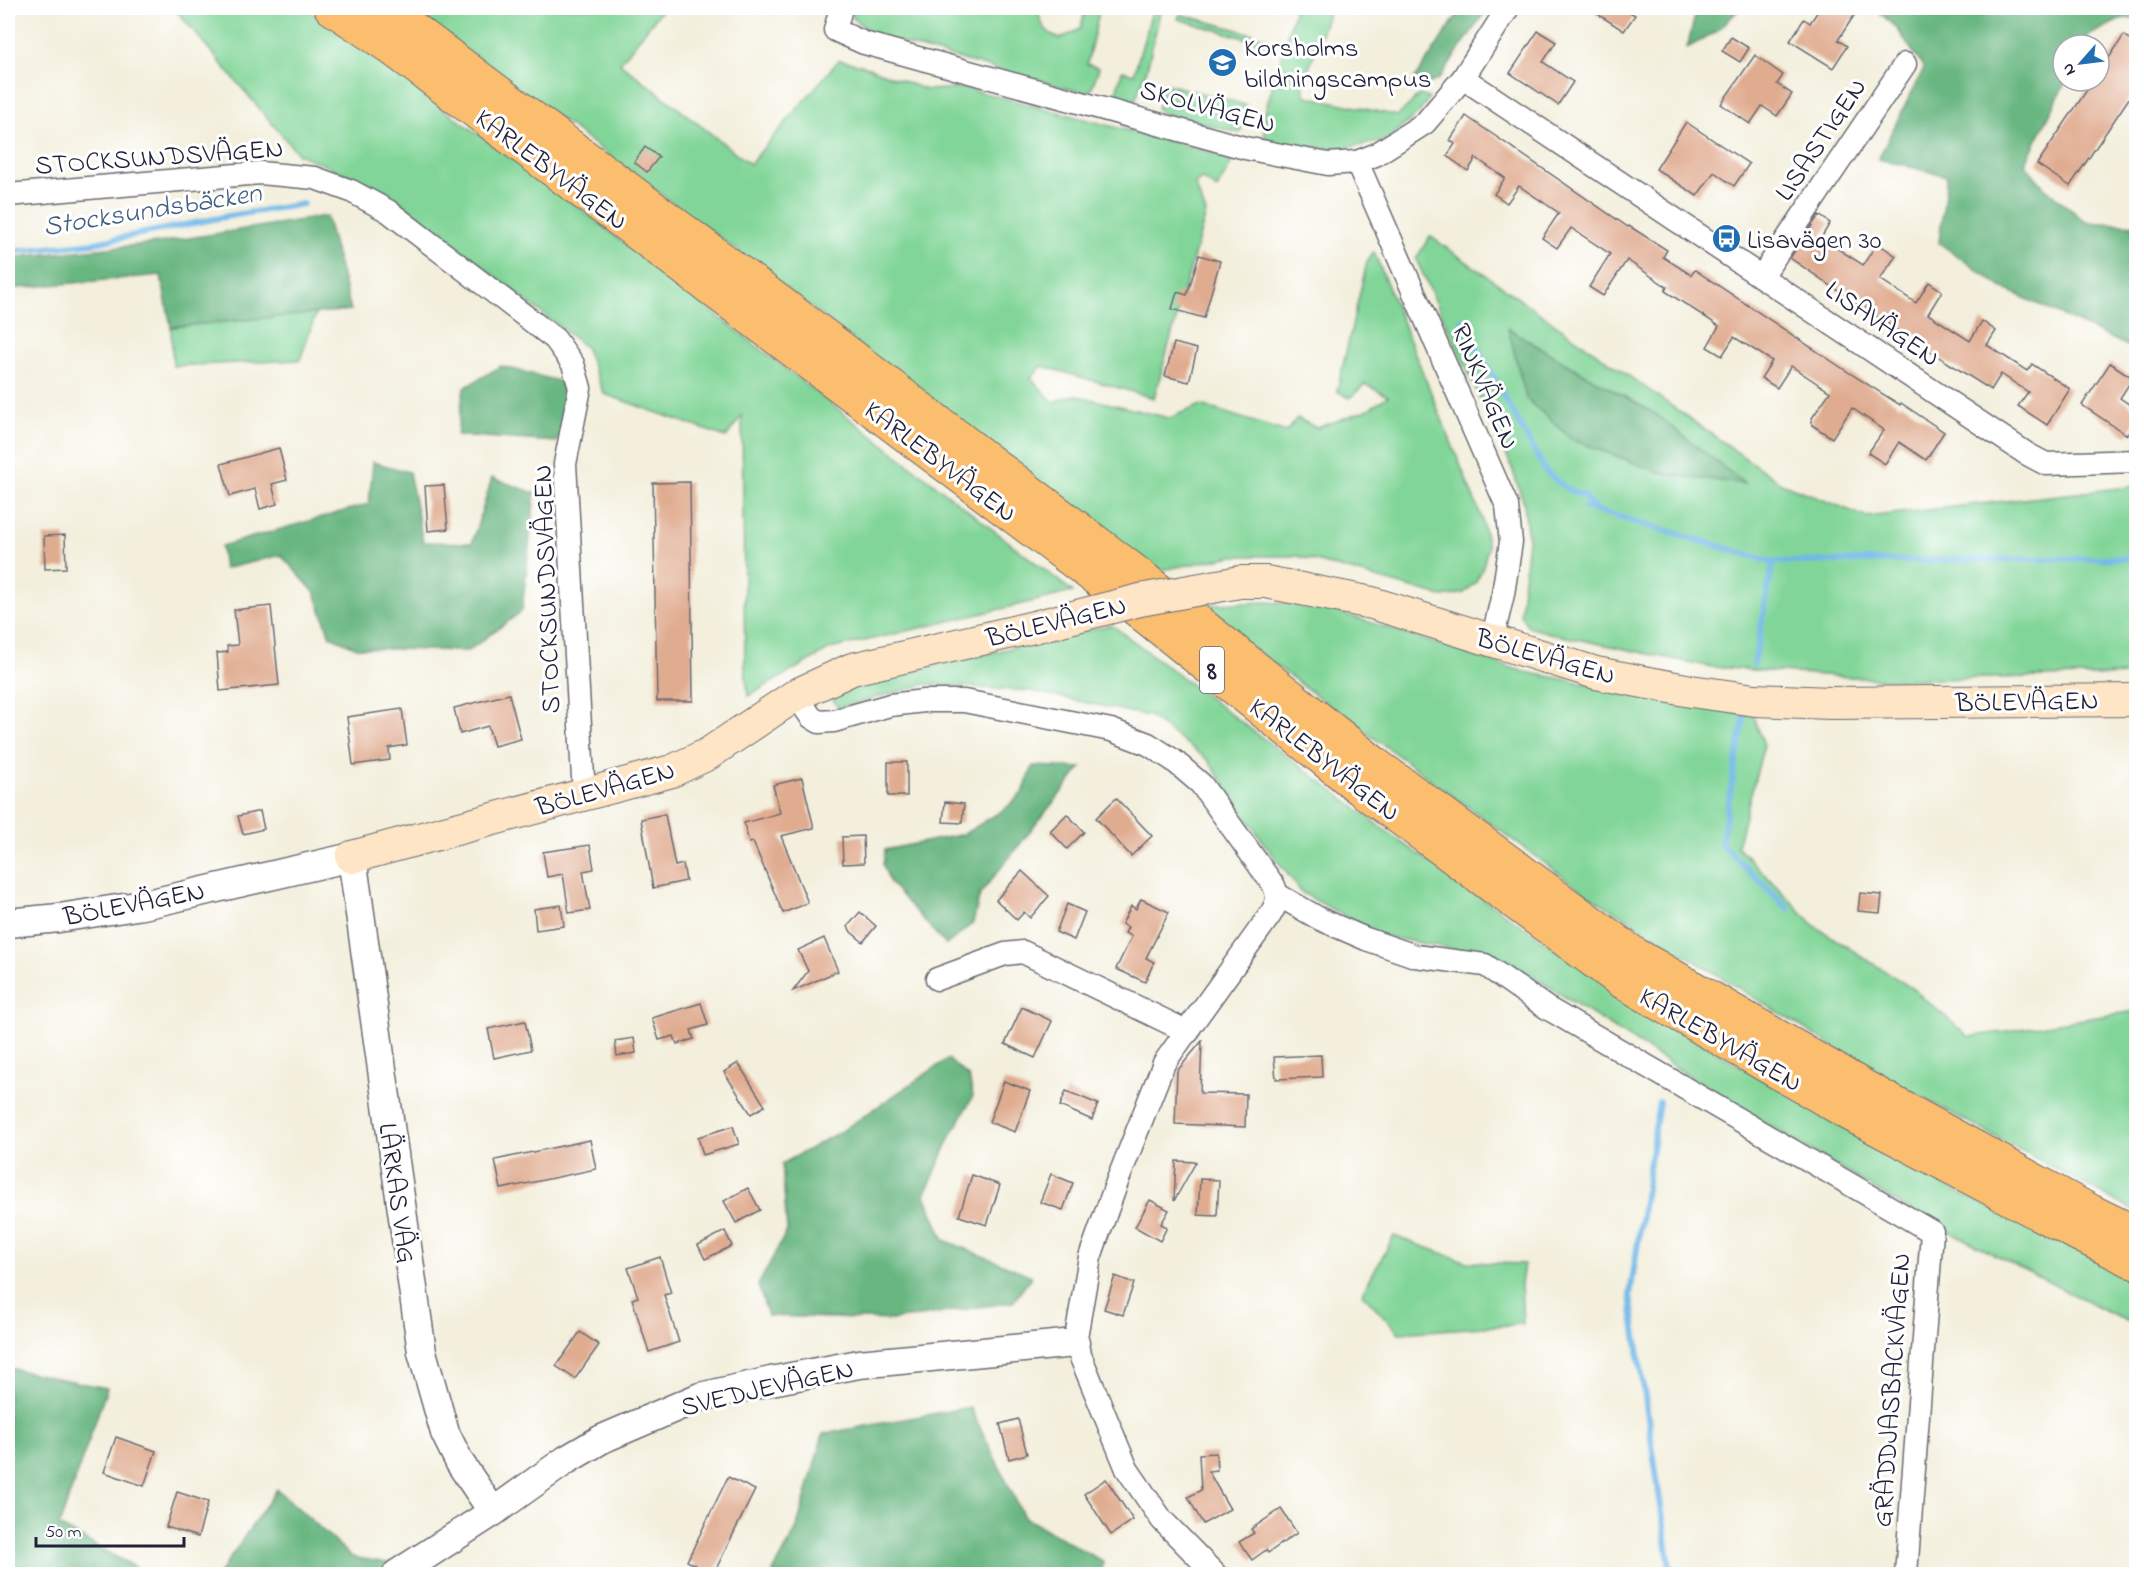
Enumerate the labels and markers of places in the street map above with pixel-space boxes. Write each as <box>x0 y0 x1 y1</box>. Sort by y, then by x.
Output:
place label: Korsholms bildningscampus <box>1244 30 1432 100</box>
school or university icon: Korsholms bildningscampus <box>1207 47 1239 79</box>
place label: Lisavägen 30 <box>1747 222 1881 261</box>
bus stop icon: Lisavägen 30 <box>1710 223 1742 255</box>

